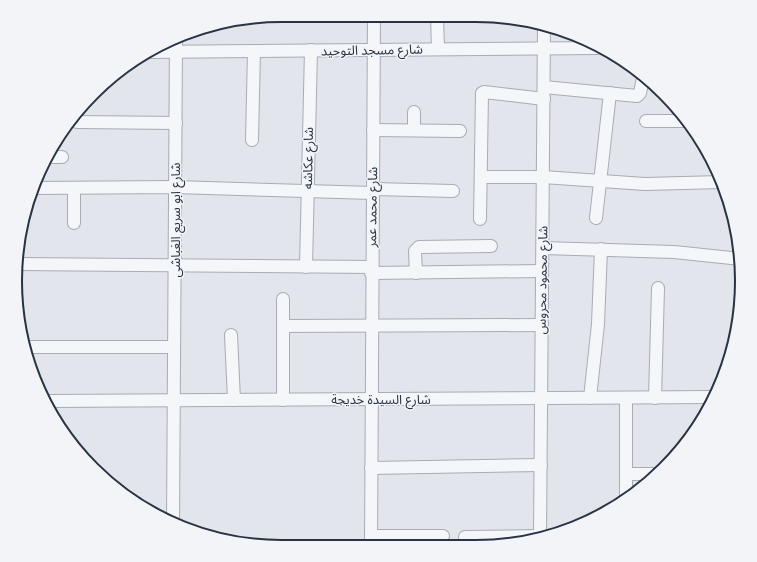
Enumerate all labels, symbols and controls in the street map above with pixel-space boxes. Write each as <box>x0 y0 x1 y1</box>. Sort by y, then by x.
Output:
street label: شارع مسجد التوحيد <box>321 41 423 61</box>
street label: شارع عكاشه <box>299 127 319 189</box>
street label: شارع ابو سريع الغباشى <box>167 162 186 278</box>
street label: شارع محمد عمر <box>363 166 383 249</box>
street label: شارع محمود محروس <box>533 225 553 335</box>
street label: شارع السيدة خديجة <box>331 391 431 410</box>

